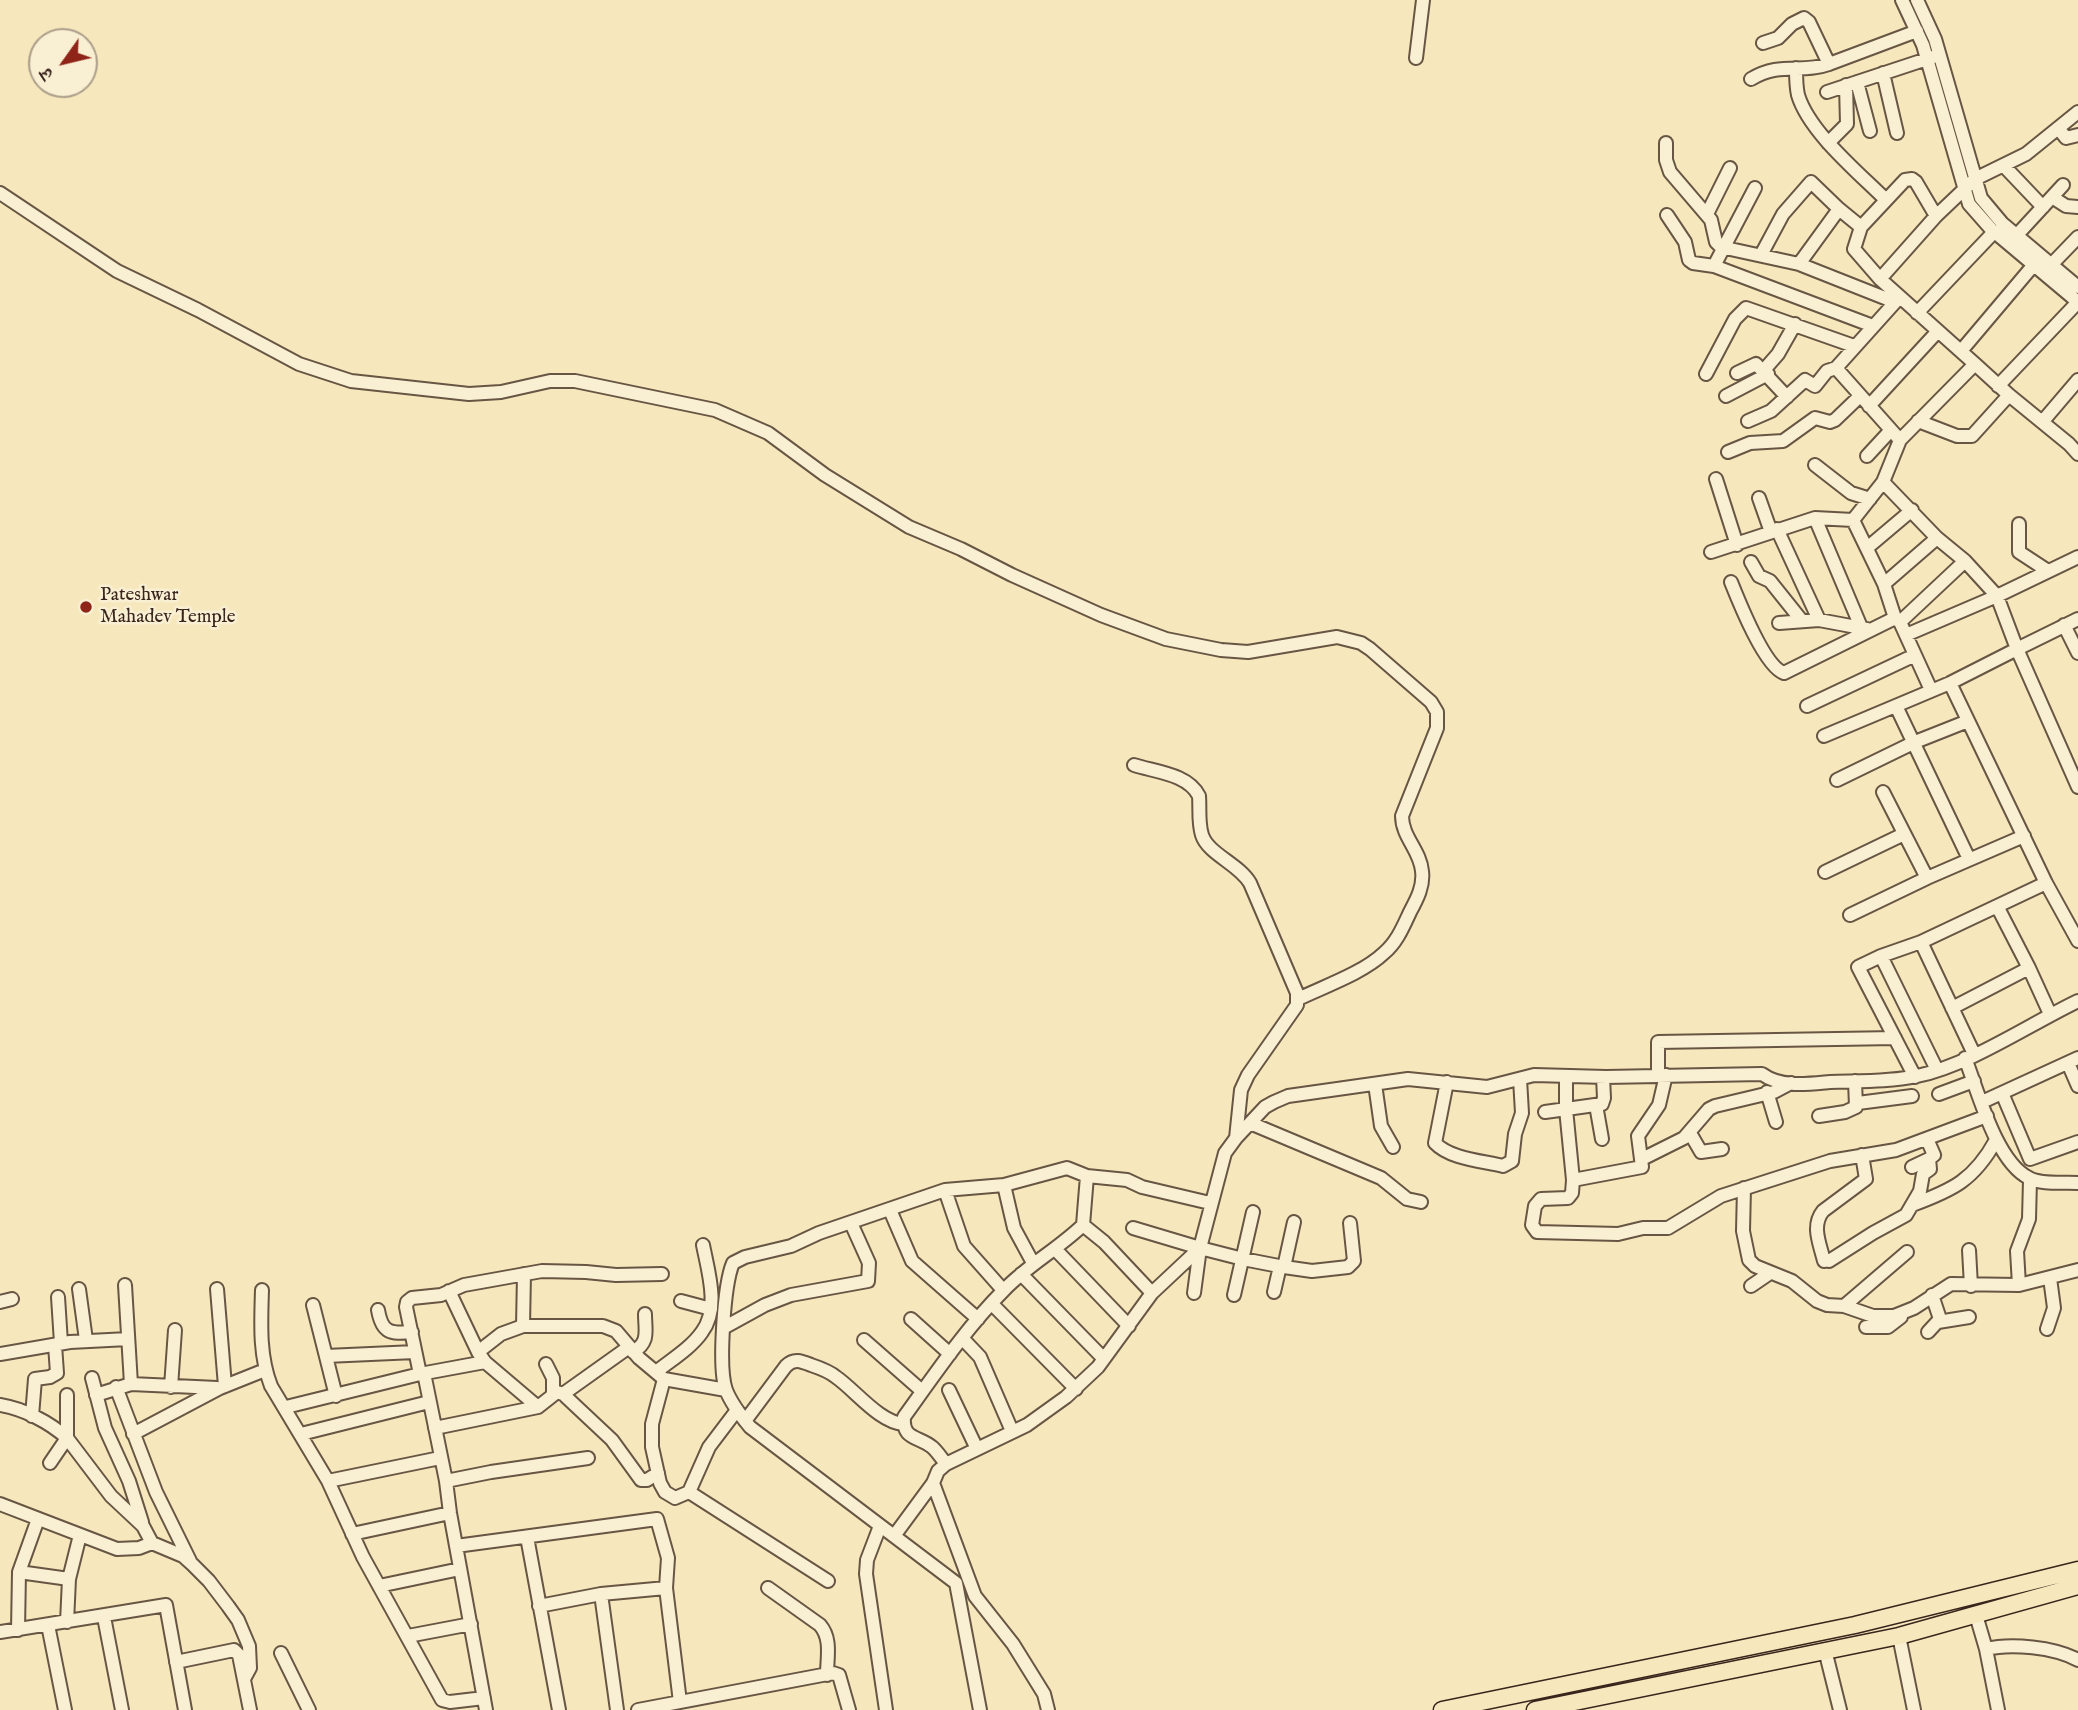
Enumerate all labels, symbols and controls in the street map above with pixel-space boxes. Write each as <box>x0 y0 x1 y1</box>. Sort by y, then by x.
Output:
north arrow <box>28 28 98 98</box>
text: उ <box>35 63 60 84</box>
place label: Pateshwar Mahadev Temple <box>100 585 235 629</box>
marker: Pateshwar Mahadev Temple <box>78 599 94 615</box>

